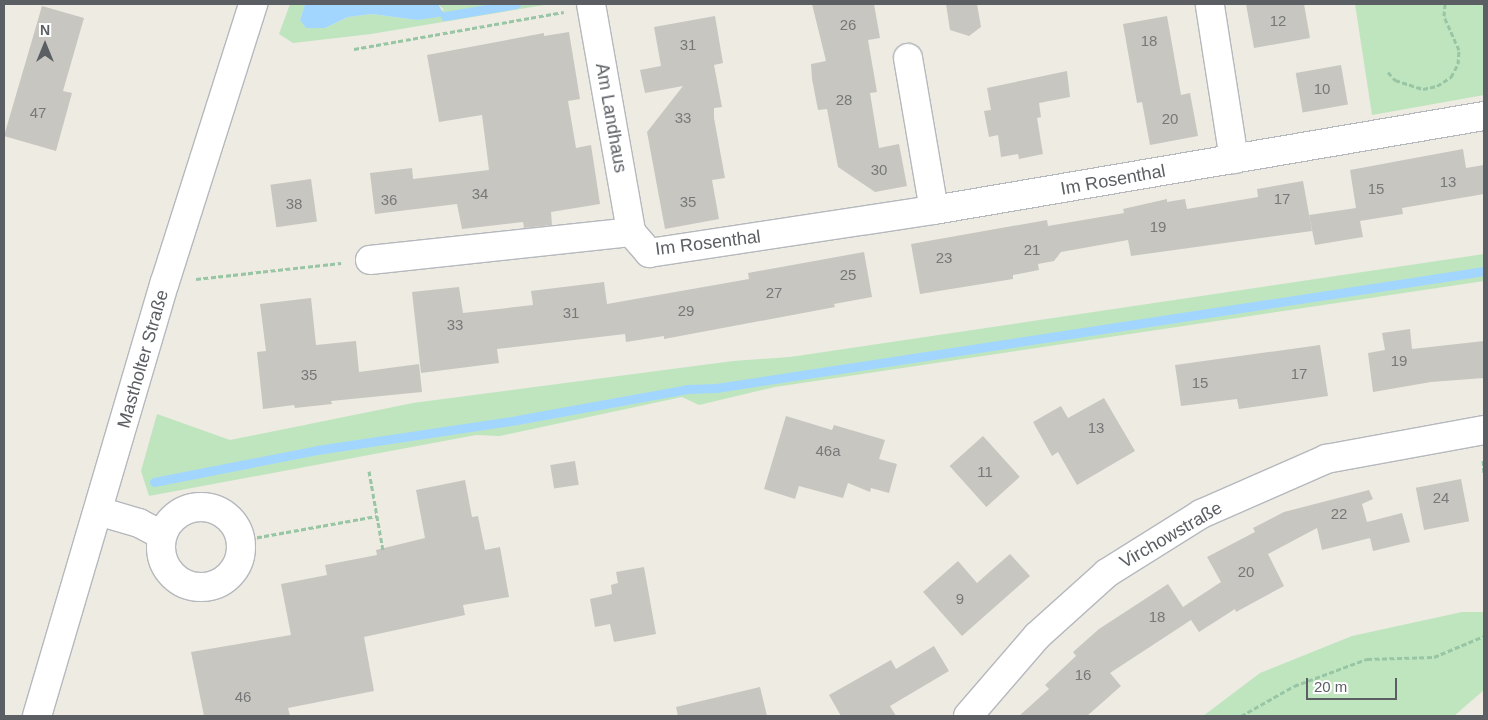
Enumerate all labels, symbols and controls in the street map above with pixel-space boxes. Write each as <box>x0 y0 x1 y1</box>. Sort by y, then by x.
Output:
house number: 12 <box>1270 12 1286 30</box>
house number: 26 <box>840 16 856 34</box>
north arrow <box>20 20 70 70</box>
text: N <box>40 22 50 38</box>
house number: 18 <box>1141 32 1157 50</box>
house number: 31 <box>680 36 696 54</box>
street label: Am Landhaus <box>591 61 631 175</box>
house number: 10 <box>1314 80 1330 98</box>
house number: 28 <box>836 91 852 109</box>
house number: 47 <box>30 104 46 122</box>
house number: 33 <box>675 109 691 127</box>
house number: 20 <box>1162 110 1178 128</box>
street label: Im Rosenthal <box>1059 160 1167 200</box>
house number: 30 <box>871 161 887 179</box>
house number: 13 <box>1440 173 1456 191</box>
house number: 15 <box>1368 180 1384 198</box>
house number: 34 <box>472 185 488 203</box>
house number: 17 <box>1274 190 1290 208</box>
house number: 36 <box>381 191 397 209</box>
house number: 35 <box>680 193 696 211</box>
house number: 38 <box>286 195 302 213</box>
house number: 19 <box>1150 218 1166 236</box>
street label: Im Rosenthal <box>654 226 762 260</box>
house number: 21 <box>1024 241 1040 259</box>
house number: 23 <box>936 249 952 267</box>
house number: 25 <box>840 266 856 284</box>
house number: 27 <box>766 284 782 302</box>
street label: Mastholter Straße <box>113 287 173 431</box>
house number: 29 <box>678 302 694 320</box>
house number: 31 <box>563 304 579 322</box>
house number: 33 <box>447 316 463 334</box>
house number: 19 <box>1391 352 1407 370</box>
house number: 17 <box>1291 365 1307 383</box>
house number: 35 <box>301 366 317 384</box>
house number: 15 <box>1192 374 1208 392</box>
house number: 13 <box>1088 419 1104 437</box>
house number: 46a <box>815 442 841 460</box>
house number: 11 <box>977 463 993 481</box>
house number: 24 <box>1433 489 1449 507</box>
street label: Virchowstraße <box>1116 497 1226 573</box>
house number: 22 <box>1331 505 1347 523</box>
house number: 20 <box>1238 563 1254 581</box>
house number: 9 <box>956 590 964 608</box>
house number: 18 <box>1149 608 1165 626</box>
house number: 16 <box>1075 666 1091 684</box>
scale bar <box>1308 668 1399 700</box>
text: 20 m <box>1314 678 1347 695</box>
house number: 46 <box>235 688 251 706</box>

